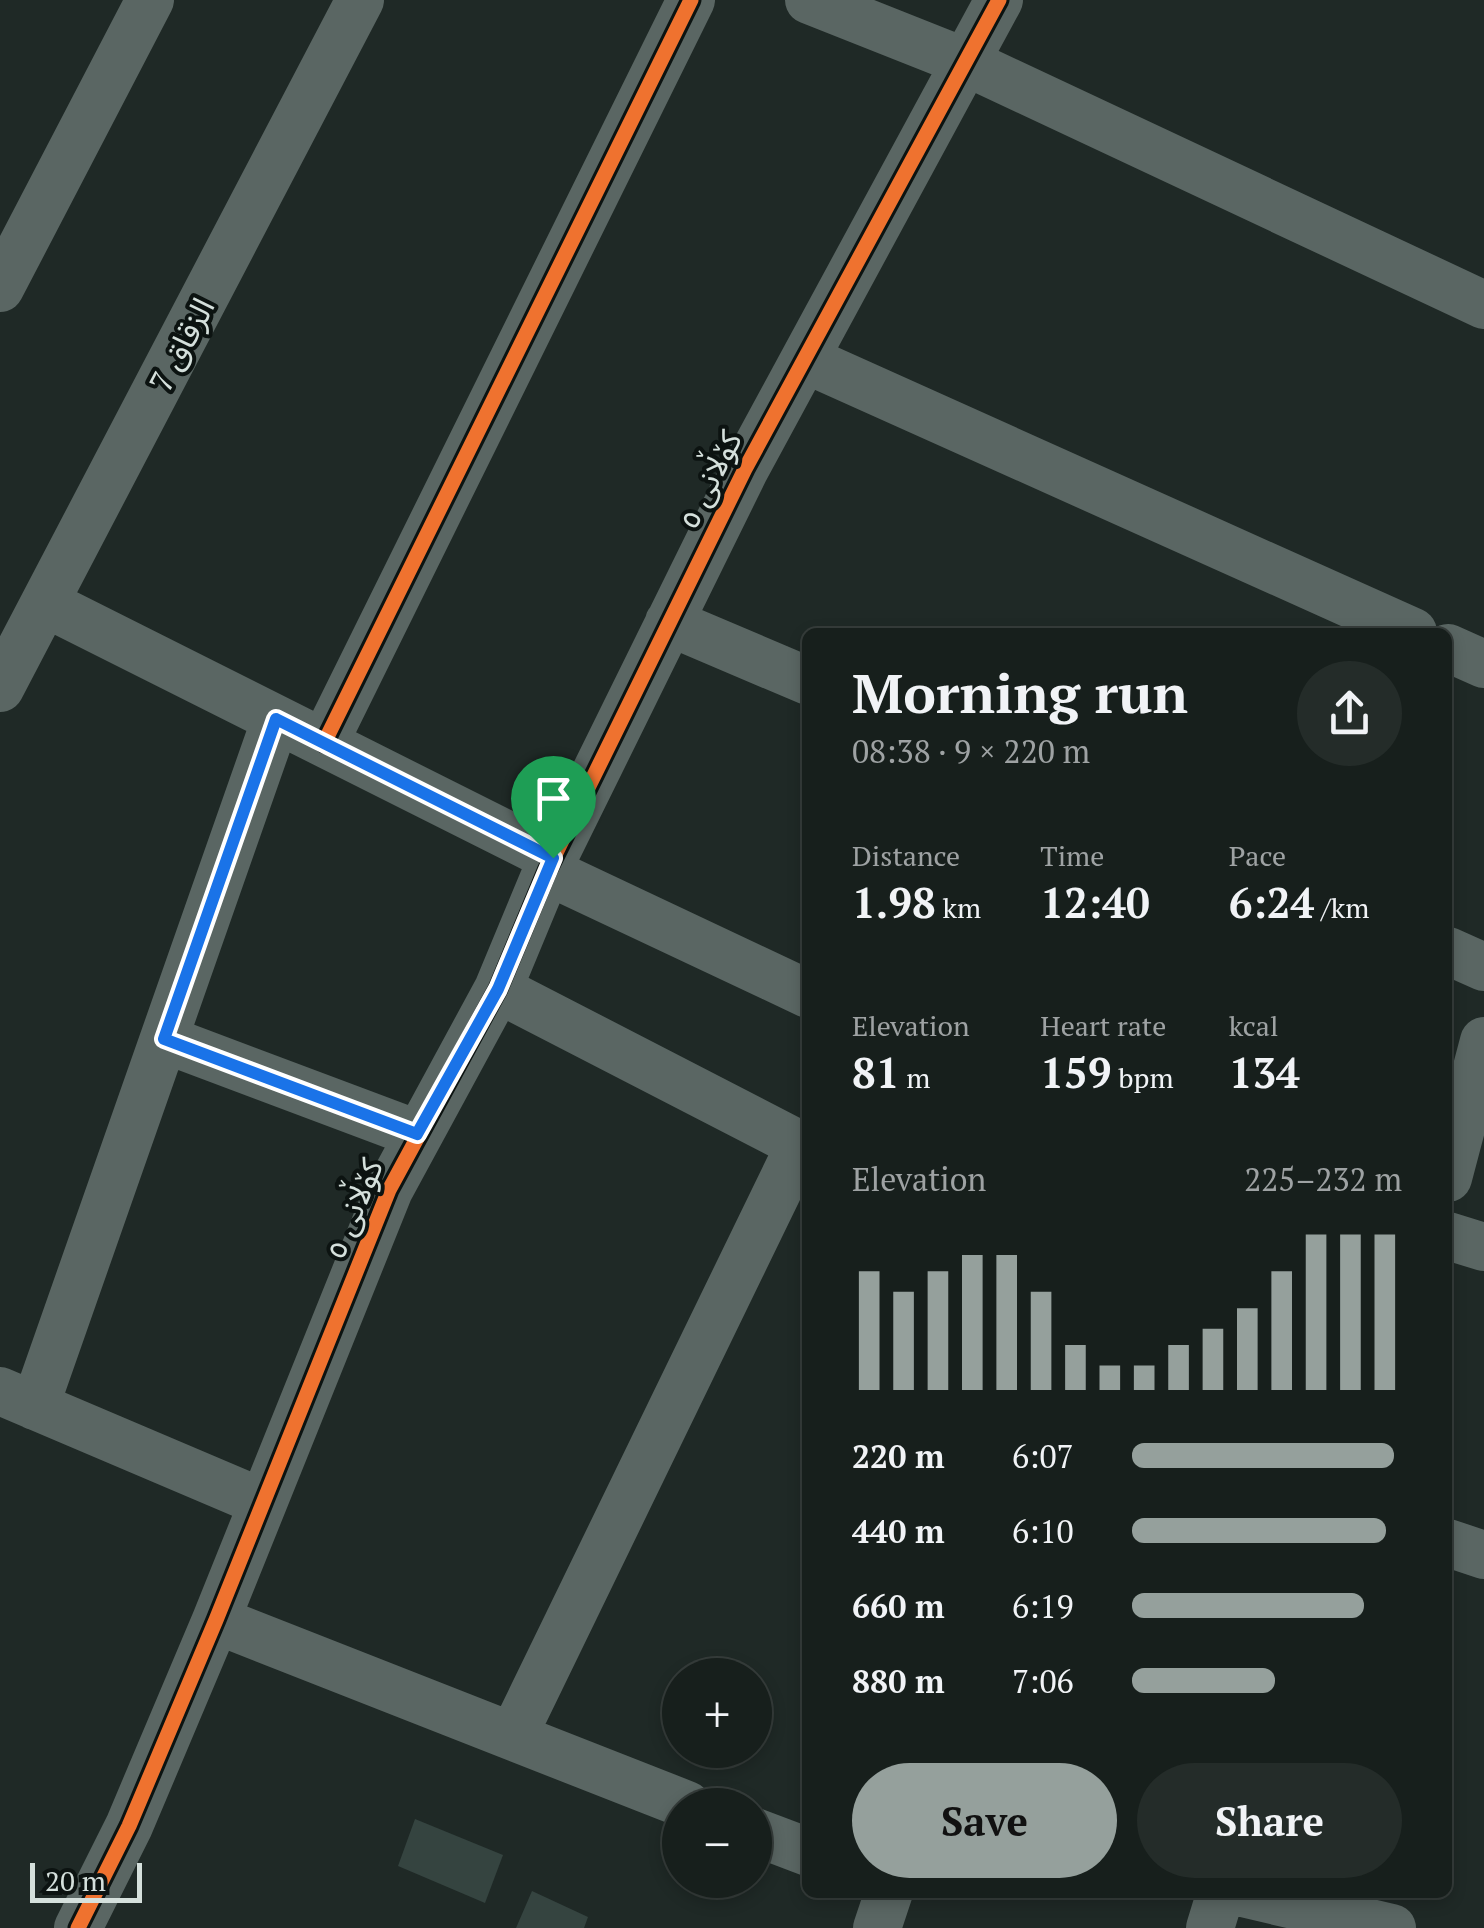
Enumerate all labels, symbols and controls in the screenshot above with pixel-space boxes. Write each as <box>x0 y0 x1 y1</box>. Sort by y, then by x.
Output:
street label: الزقاق 7 <box>139 290 223 399</box>
street label: کۆڵانی ٥ <box>665 422 751 536</box>
text: Morning run <box>852 656 1188 729</box>
button: share <box>1297 661 1402 766</box>
text: 08:38 · 9 × 220 m <box>852 730 1090 772</box>
pin <box>511 756 596 859</box>
icon: arrive <box>526 771 581 826</box>
text: Distance <box>852 837 960 874</box>
text: Time <box>1040 837 1104 874</box>
text: Pace <box>1229 837 1286 874</box>
text: 1.98 <box>852 874 936 930</box>
text: 12:40 <box>1040 874 1150 930</box>
text: 6:24 <box>1229 874 1314 930</box>
text: km <box>936 889 981 926</box>
text: /km <box>1314 889 1369 926</box>
text: Elevation <box>852 1007 970 1044</box>
text: Heart rate <box>1040 1007 1166 1044</box>
text: kcal <box>1229 1007 1278 1044</box>
text: 81 <box>852 1044 899 1100</box>
text: 159 <box>1040 1044 1112 1100</box>
text: 134 <box>1229 1044 1300 1100</box>
text: m <box>899 1059 930 1096</box>
text: bpm <box>1112 1059 1174 1096</box>
street label: کۆڵانی ٥ <box>311 1151 392 1265</box>
text: Elevation <box>852 1158 986 1200</box>
text: 225–232 m <box>1244 1158 1402 1200</box>
text: 220 m <box>852 1435 944 1477</box>
text: 6:07 <box>1012 1435 1074 1477</box>
text: 440 m <box>852 1510 944 1552</box>
text: 6:10 <box>1012 1510 1074 1552</box>
text: 660 m <box>852 1585 944 1627</box>
text: 6:19 <box>1012 1585 1074 1627</box>
map controls <box>662 1658 772 1898</box>
button: + <box>662 1658 772 1768</box>
text: 880 m <box>852 1660 944 1702</box>
text: 7:06 <box>1012 1660 1074 1702</box>
button: Save <box>852 1763 1117 1878</box>
button: Share <box>1137 1763 1402 1878</box>
button: − <box>662 1788 772 1898</box>
scale bar <box>30 1858 142 1902</box>
text: 20 m <box>45 1862 106 1899</box>

